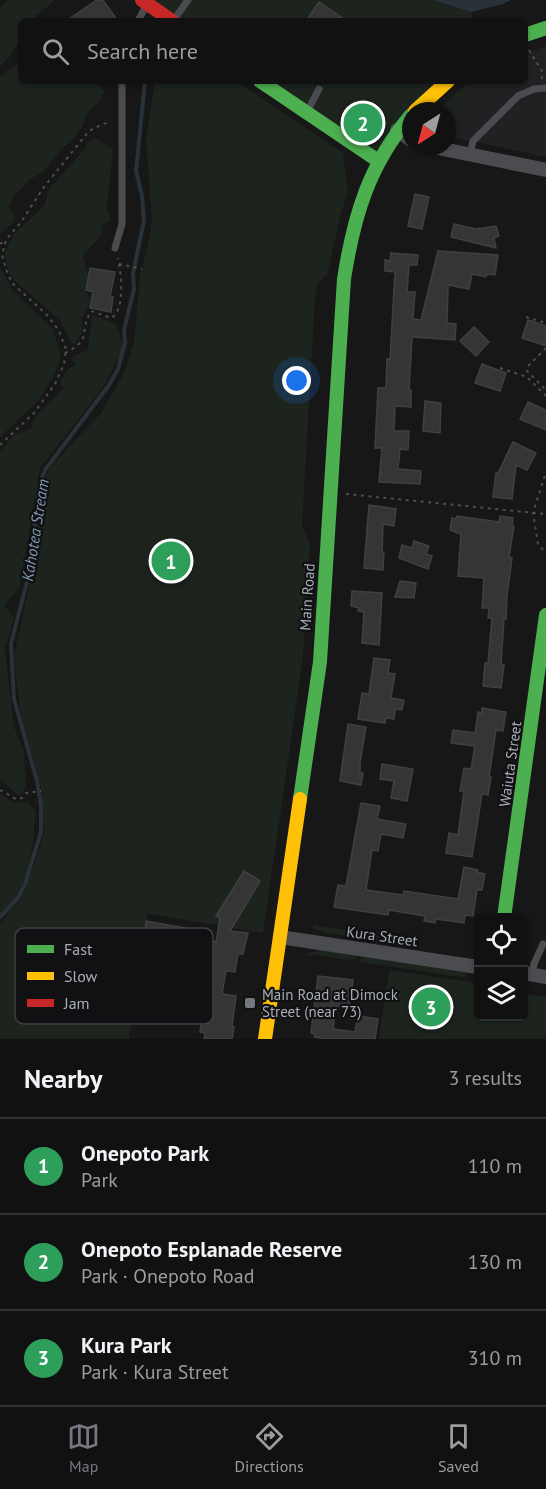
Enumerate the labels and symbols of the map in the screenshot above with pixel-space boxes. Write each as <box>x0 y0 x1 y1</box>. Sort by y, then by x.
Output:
pin: 2 <box>344 100 382 146</box>
north arrow <box>402 102 456 156</box>
your location <box>282 366 311 395</box>
water label: Kahotea Stream <box>17 477 53 583</box>
pin: 1 <box>152 538 190 584</box>
street label: Main Road <box>295 563 319 631</box>
street label: Waiuta Street <box>495 720 525 808</box>
street label: Kura Street <box>345 922 419 950</box>
legend <box>15 928 213 1024</box>
text: Fast <box>64 939 93 959</box>
text: Slow <box>64 966 98 986</box>
pin: 3 <box>412 984 450 1030</box>
place label: Main Road at Dimock Street (near 73) <box>262 985 399 1021</box>
text: Jam <box>63 993 90 1013</box>
marker: Main Road at Dimock Street (near 73) <box>243 996 257 1010</box>

